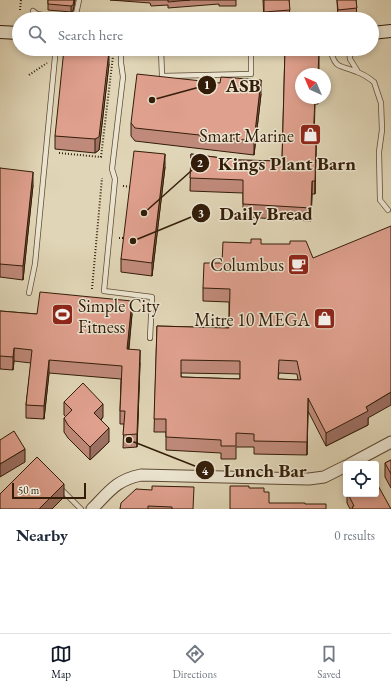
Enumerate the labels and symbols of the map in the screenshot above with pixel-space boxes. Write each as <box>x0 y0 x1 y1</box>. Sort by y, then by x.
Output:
north arrow <box>295 68 331 104</box>
callout: ASB <box>197 70 268 101</box>
text: ASB <box>225 73 261 98</box>
text: 1 <box>204 77 210 93</box>
shop icon: Smart Marine <box>297 122 323 148</box>
place label: Smart Marine <box>199 124 294 147</box>
callout: Kings Plant Barn <box>190 148 364 179</box>
text: Kings Plant Barn <box>218 151 356 176</box>
text: 2 <box>197 155 204 171</box>
callout: Daily Bread <box>191 198 321 229</box>
text: Daily Bread <box>219 201 313 226</box>
text: 3 <box>198 205 204 221</box>
cafe icon: Columbus <box>286 251 312 277</box>
place label: Columbus <box>210 253 284 276</box>
place label: Simple City Fitness <box>78 294 160 338</box>
sports icon: Simple City Fitness <box>49 302 75 328</box>
shop icon: Mitre 10 MEGA <box>312 306 338 332</box>
place label: Mitre 10 MEGA <box>194 308 311 331</box>
callout: Lunch Bar <box>195 455 314 486</box>
text: Lunch Bar <box>223 458 307 483</box>
text: 4 <box>202 463 209 479</box>
scale bar <box>12 481 86 500</box>

